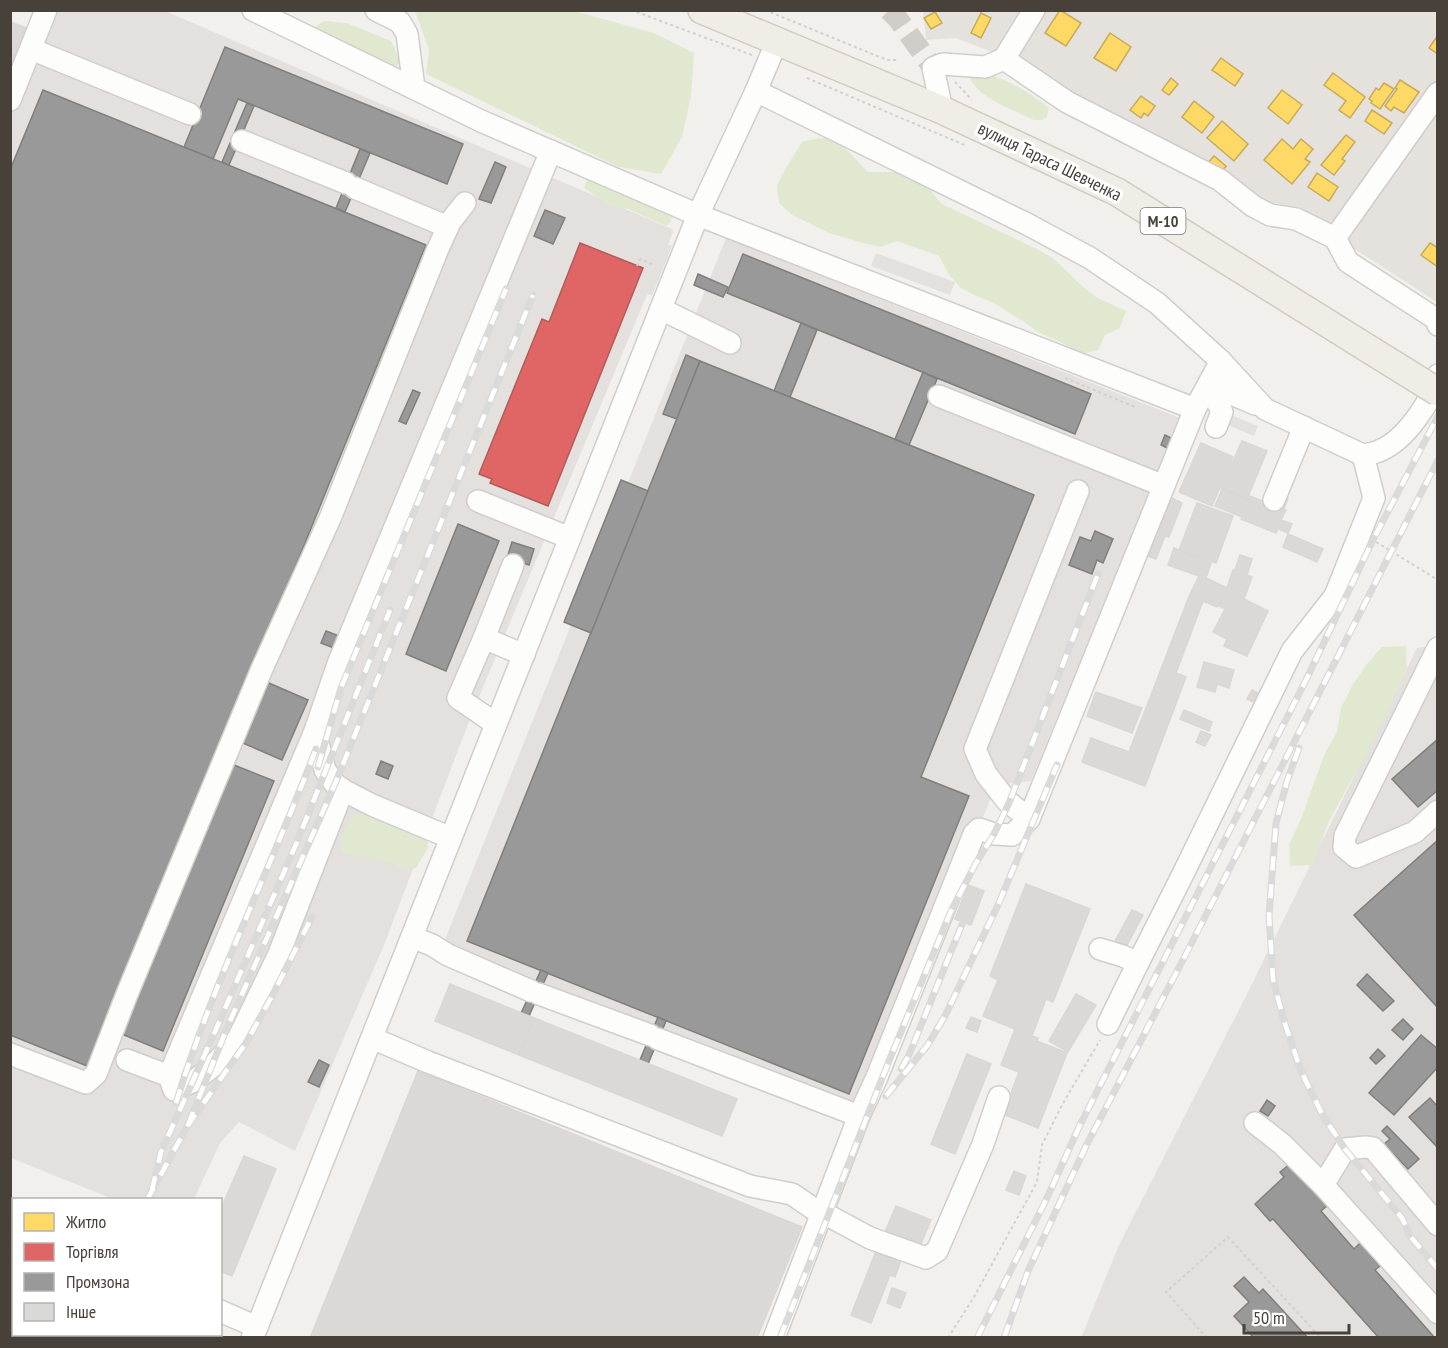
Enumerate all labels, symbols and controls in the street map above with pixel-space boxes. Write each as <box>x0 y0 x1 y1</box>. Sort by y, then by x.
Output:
street label: вулиця Тараса Шевченка <box>974 116 1126 206</box>
road number: М-10 <box>1140 208 1186 234</box>
legend <box>12 1198 222 1336</box>
text: Житло <box>65 1210 106 1233</box>
text: Торгівля <box>66 1240 119 1263</box>
text: Промзона <box>66 1270 130 1293</box>
scale bar <box>1244 1297 1349 1335</box>
text: Інше <box>66 1300 96 1323</box>
text: 50 m <box>1253 1306 1285 1329</box>

